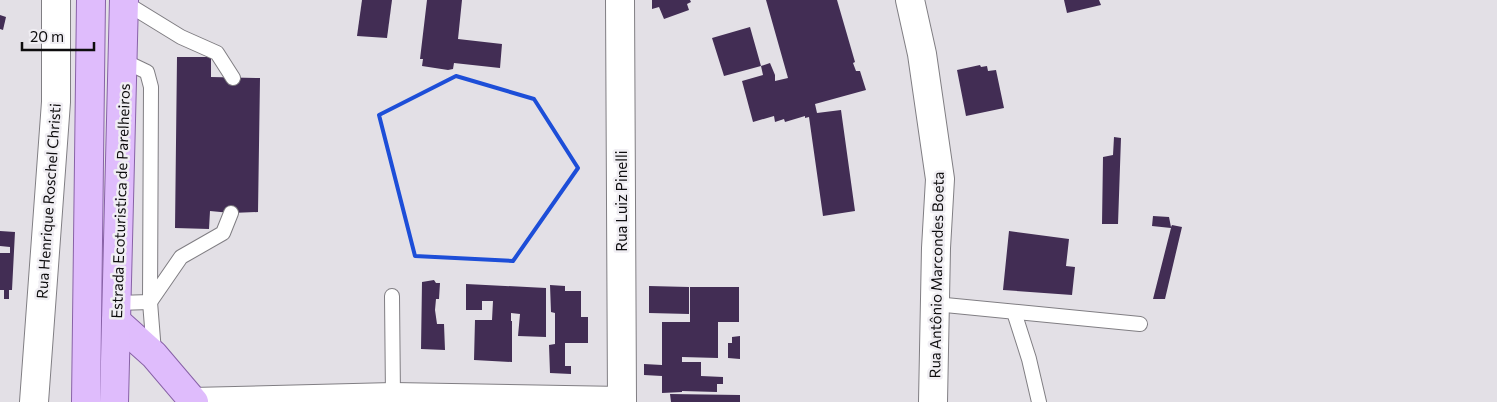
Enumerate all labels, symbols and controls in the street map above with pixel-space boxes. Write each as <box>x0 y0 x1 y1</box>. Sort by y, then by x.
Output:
scale bar <box>22 20 95 52</box>
text: 20 m <box>30 27 64 45</box>
street label: Estrada Ecoturistica de Parelheiros <box>107 83 133 319</box>
street label: Rua Henrique Roschel Christi <box>32 103 64 299</box>
street label: Rua Luiz Pinelli <box>612 150 630 252</box>
street label: Rua Antônio Marcondes Boeta <box>925 171 947 379</box>

